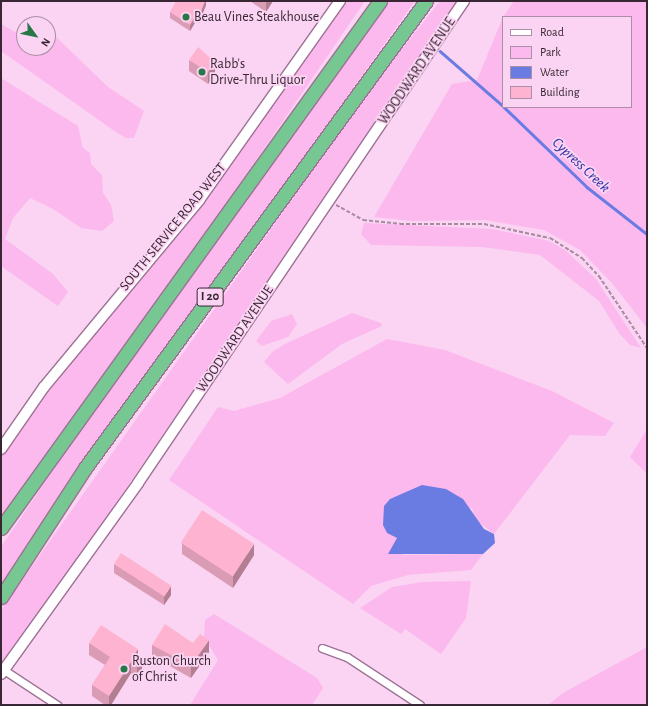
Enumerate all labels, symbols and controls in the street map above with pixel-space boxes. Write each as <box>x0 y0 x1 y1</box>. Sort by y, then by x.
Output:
place label: Beau Vines Steakhouse <box>194 9 319 25</box>
marker: Beau Vines Steakhouse <box>181 12 191 22</box>
street label: WOODWARD AVENUE <box>375 14 459 128</box>
north arrow <box>16 16 56 56</box>
legend <box>502 16 632 108</box>
text: Road <box>540 26 564 38</box>
text: N <box>39 36 52 48</box>
text: Park <box>540 46 561 58</box>
place label: Rabb's Drive-Thru Liquor <box>210 56 305 88</box>
text: Water <box>540 66 569 78</box>
marker: Rabb's Drive-Thru Liquor <box>197 67 207 77</box>
text: Building <box>540 86 580 98</box>
water label: Cypress Creek <box>548 134 614 196</box>
street label: SOUTH SERVICE ROAD WEST <box>116 160 230 294</box>
street label: WOODWARD AVENUE <box>193 282 277 396</box>
road number: I 20 <box>196 286 224 308</box>
place label: Ruston Church of Christ <box>132 653 211 686</box>
marker: Ruston Church of Christ <box>119 664 129 674</box>

